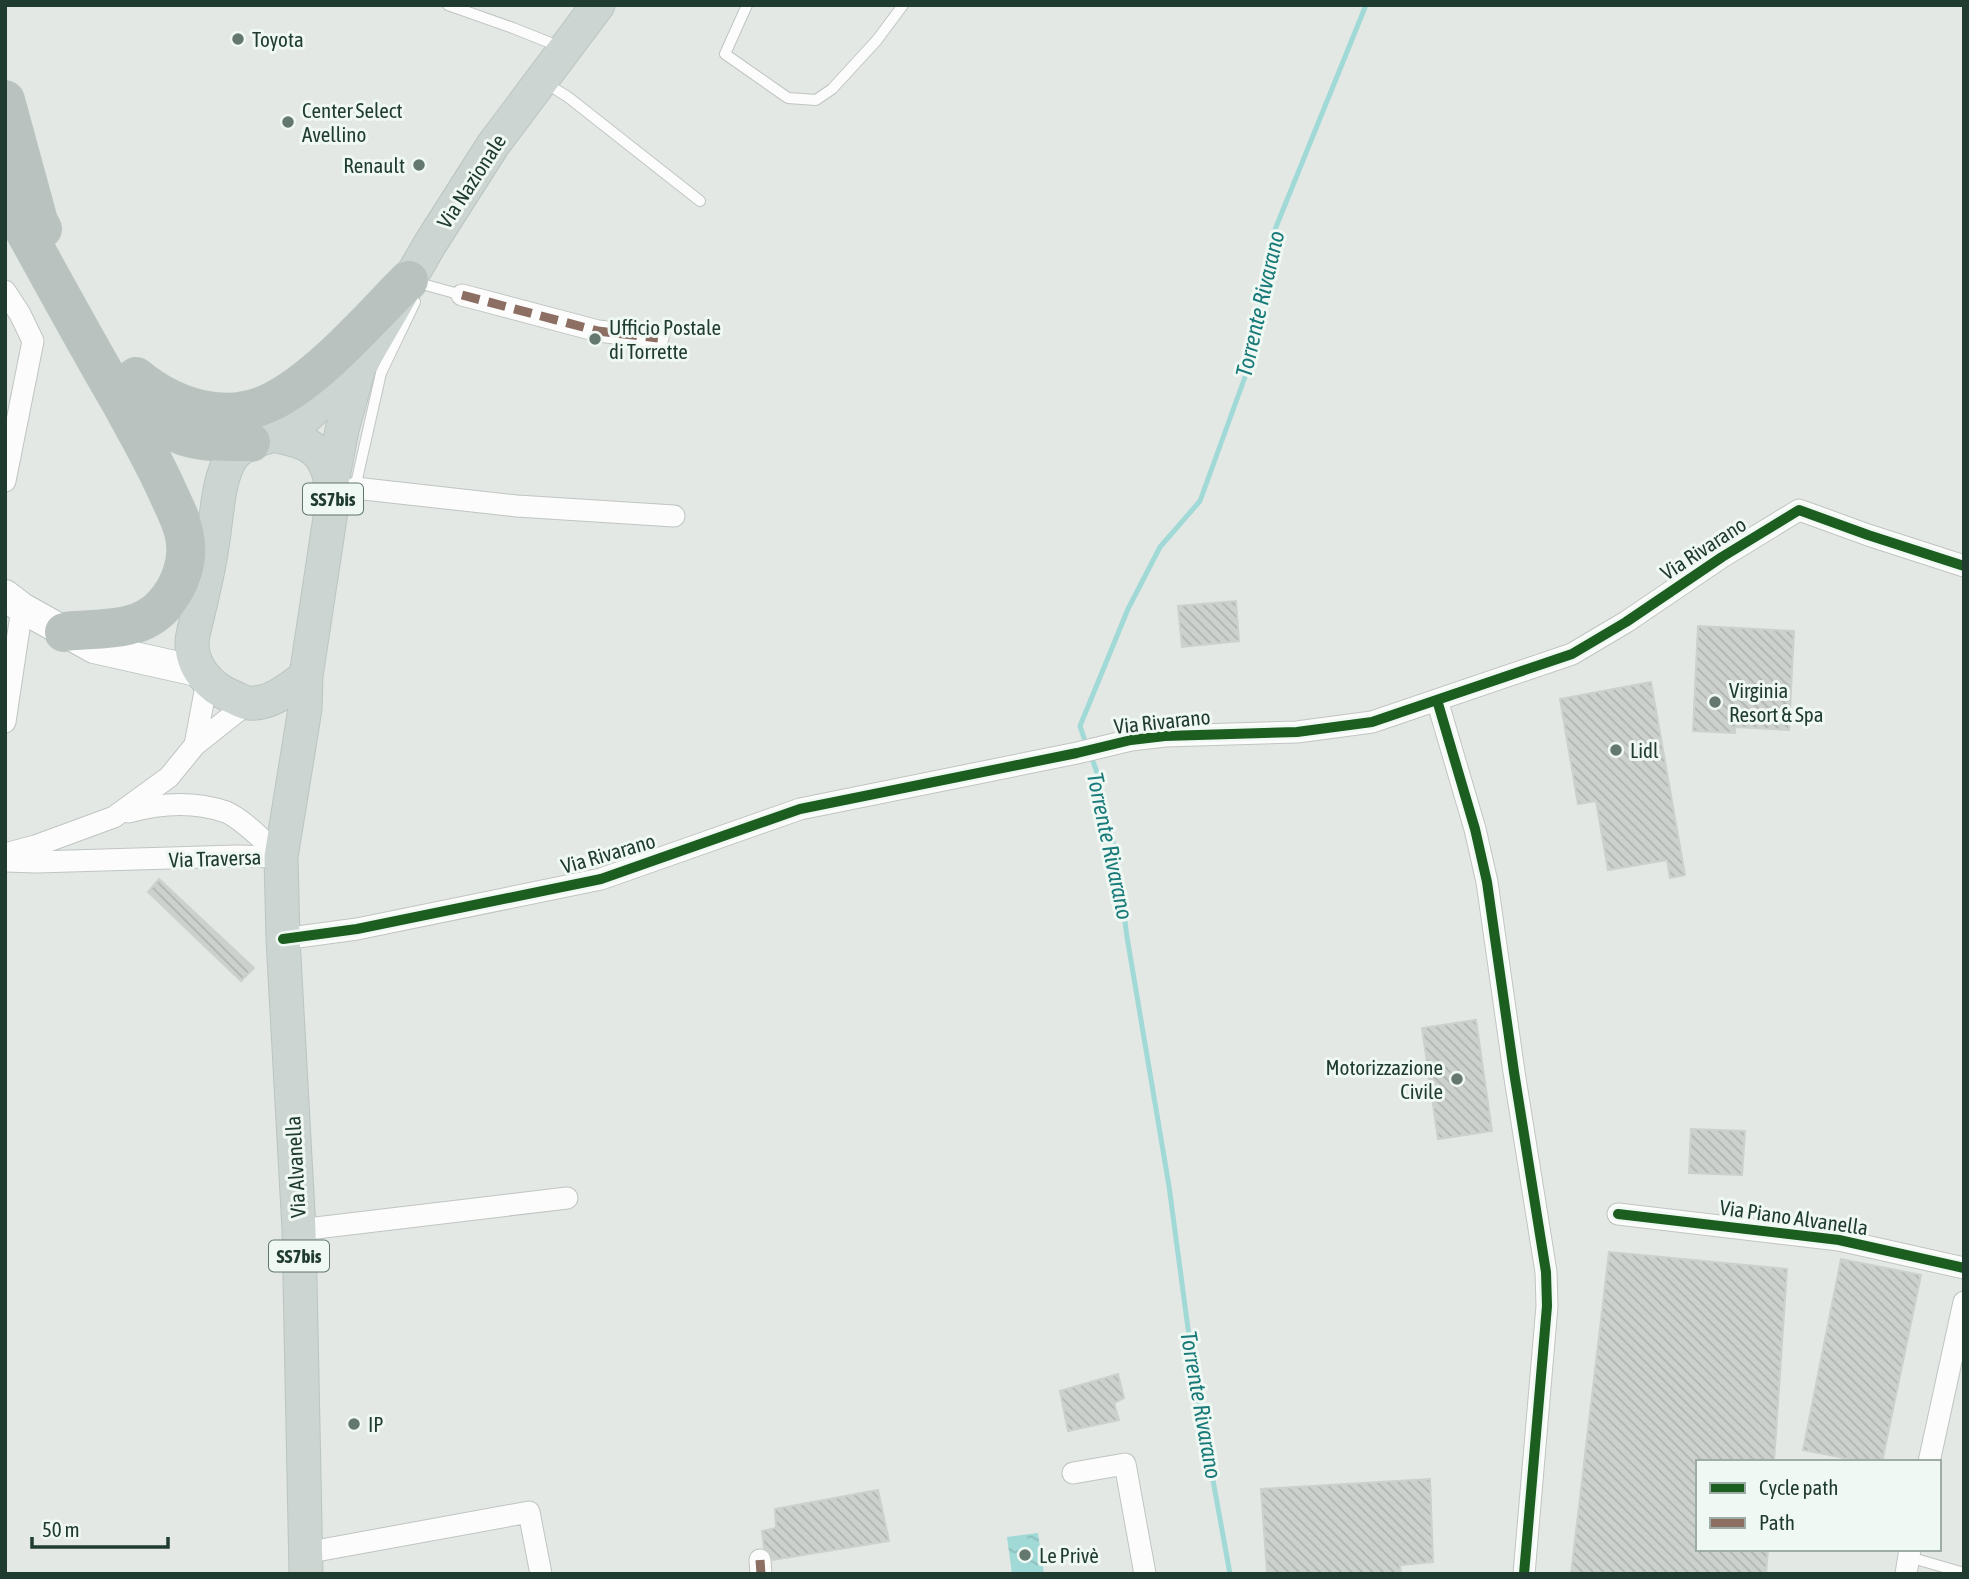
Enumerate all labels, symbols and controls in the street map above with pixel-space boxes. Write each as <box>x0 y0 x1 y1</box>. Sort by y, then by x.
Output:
place label: Toyota <box>252 27 304 51</box>
marker: Toyota <box>230 31 246 47</box>
place label: Center Select Avellino <box>302 98 403 146</box>
marker: Center Select Avellino <box>280 114 296 130</box>
street label: Via Nazionale <box>432 130 510 232</box>
place label: Renault <box>343 153 405 177</box>
marker: Renault <box>411 157 427 173</box>
water label: Torrente Rivarano <box>1231 228 1289 380</box>
place label: Ufficio Postale di Torrette <box>609 315 721 363</box>
marker: Ufficio Postale di Torrette <box>587 331 603 347</box>
road number: SS7bis <box>303 484 363 514</box>
street label: Via Rivarano <box>1656 512 1750 584</box>
place label: Virginia Resort & Spa <box>1729 678 1824 726</box>
marker: Virginia Resort & Spa <box>1707 694 1723 710</box>
street label: Via Rivarano <box>1113 704 1211 738</box>
place label: Lidl <box>1630 738 1659 762</box>
marker: Lidl <box>1608 742 1624 758</box>
water label: Torrente Rivarano <box>1082 770 1138 922</box>
street label: Via Rivarano <box>558 828 658 878</box>
street label: Via Traversa <box>168 844 262 872</box>
place label: Motorizzazione Civile <box>1325 1055 1443 1103</box>
marker: Motorizzazione Civile <box>1449 1071 1465 1087</box>
street label: Via Alvanella <box>280 1115 310 1219</box>
street label: Via Piano Alvanella <box>1718 1195 1870 1239</box>
road number: SS7bis <box>269 1240 329 1272</box>
water label: Torrente Rivarano <box>1175 1329 1227 1481</box>
place label: IP <box>368 1412 384 1436</box>
marker: IP <box>346 1416 362 1432</box>
legend <box>1696 1460 1941 1551</box>
text: Cycle path <box>1759 1475 1838 1499</box>
scale bar <box>32 1506 168 1550</box>
text: Path <box>1759 1510 1795 1534</box>
text: 50 m <box>42 1517 80 1541</box>
place label: Le Privè <box>1039 1543 1099 1567</box>
marker: Le Privè <box>1017 1547 1033 1563</box>

